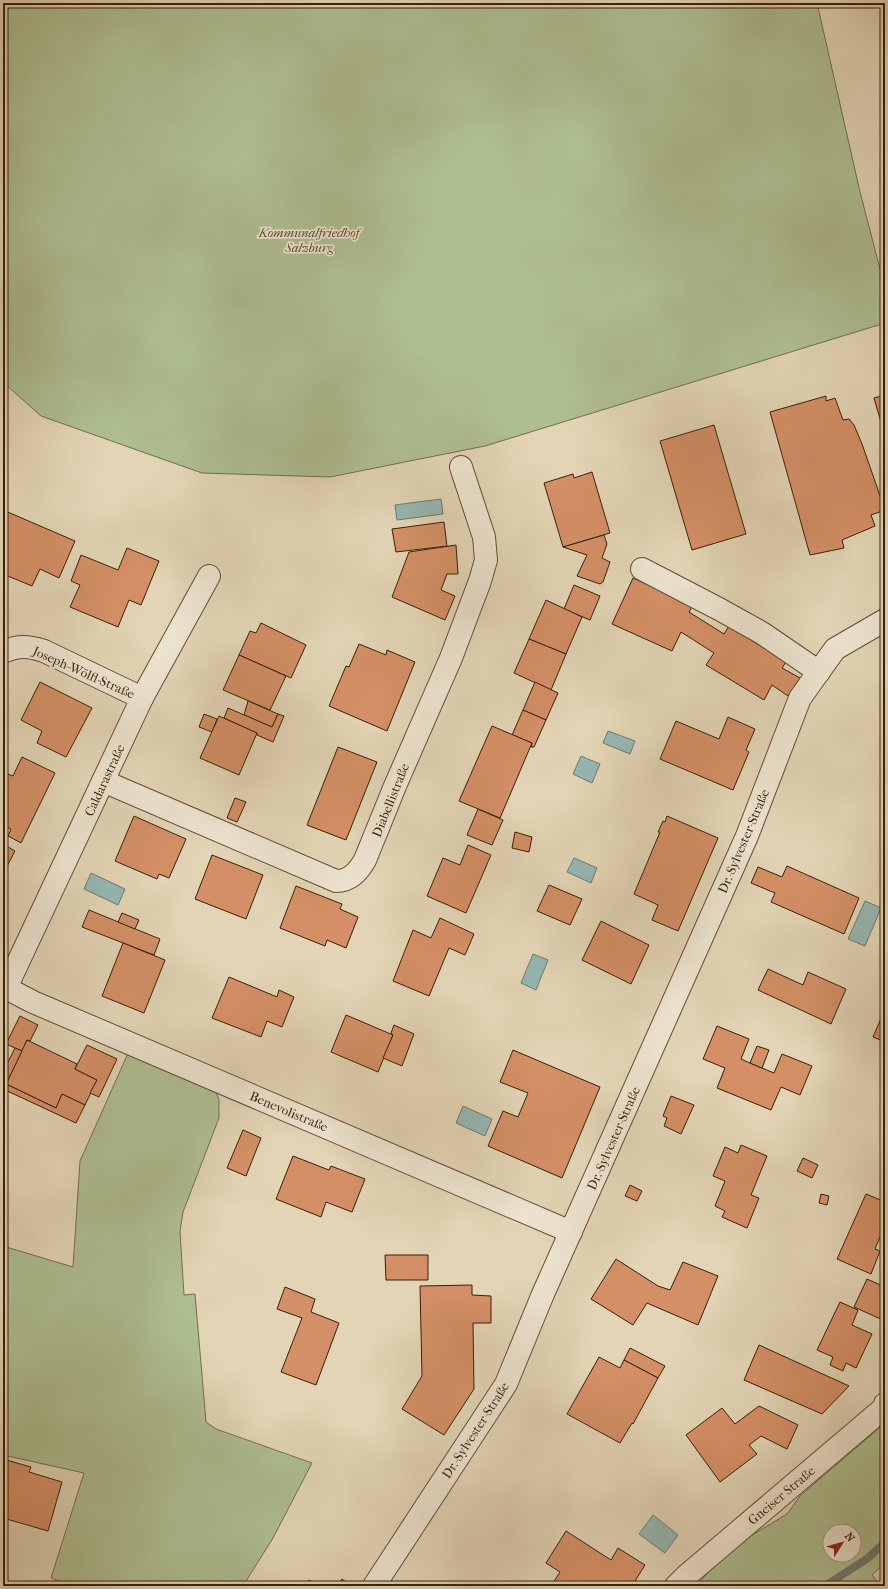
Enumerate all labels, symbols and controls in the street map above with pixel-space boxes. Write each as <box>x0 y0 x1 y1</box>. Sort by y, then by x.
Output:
park label: Kommunalfriedhof Salzburg <box>258 225 363 255</box>
street label: Joseph-Wölfl-Straße <box>30 643 138 702</box>
street label: Caldarastraße <box>81 741 128 818</box>
street label: Diabellistraße <box>369 760 412 839</box>
street label: Dr.-Sylvester-Straße <box>715 786 772 895</box>
street label: Dr.-Sylvester-Straße <box>584 1084 643 1192</box>
street label: Benevolistraße <box>248 1088 331 1135</box>
street label: Dr.-Sylvester-Straße <box>439 1379 512 1481</box>
street label: Gneiser Straße <box>745 1463 818 1528</box>
north arrow <box>822 1523 862 1563</box>
text: N <box>842 1530 858 1545</box>

